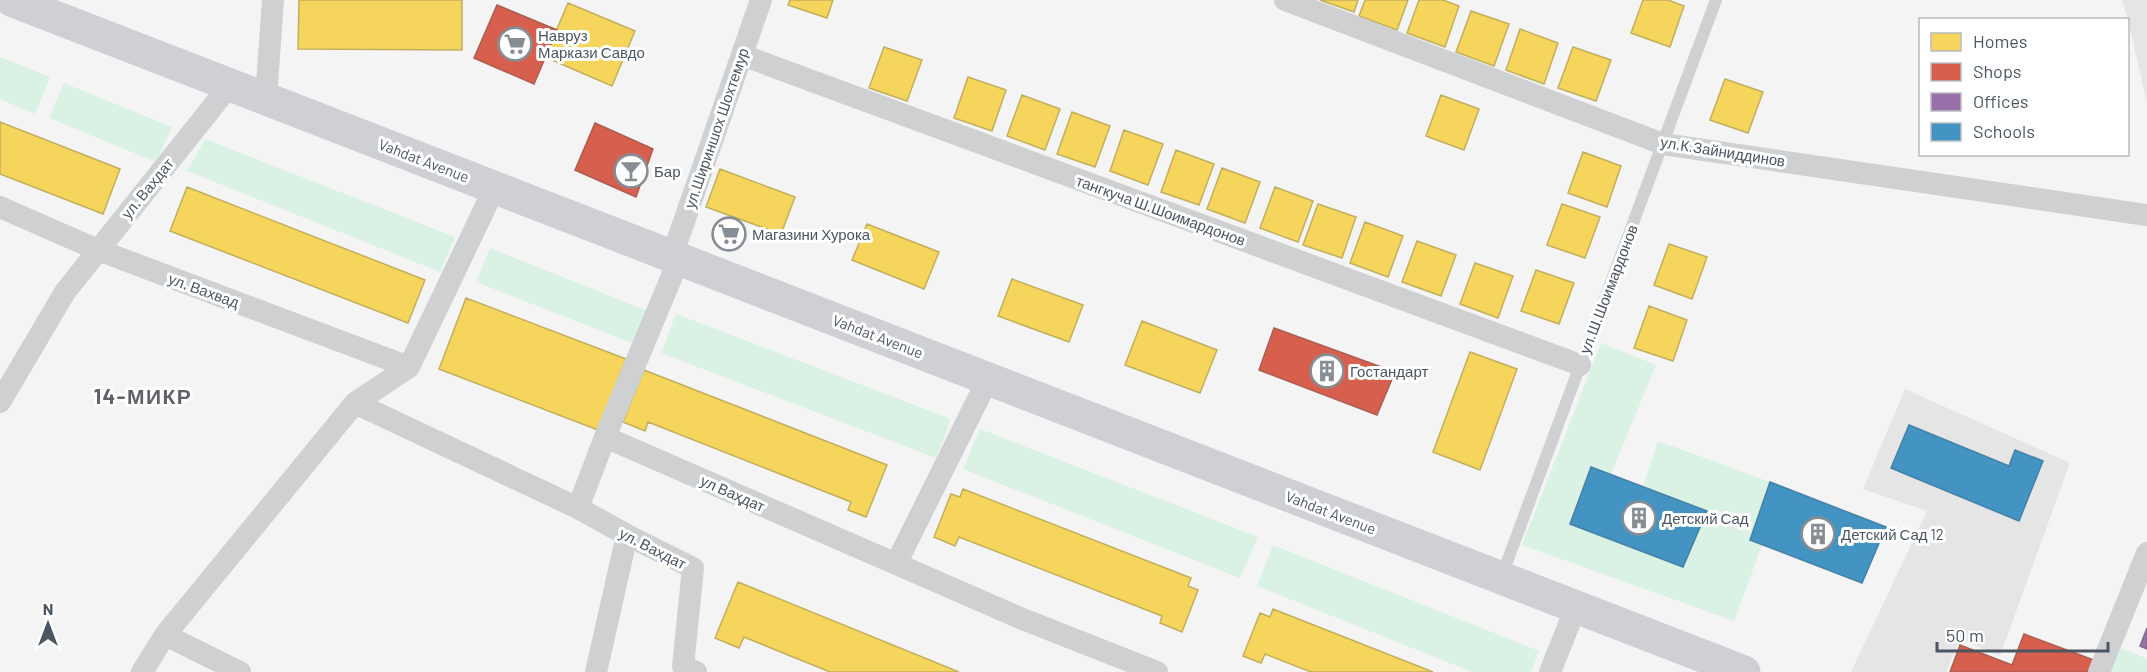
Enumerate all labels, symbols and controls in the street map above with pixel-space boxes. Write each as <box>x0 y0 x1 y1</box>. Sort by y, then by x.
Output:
legend <box>1919 18 2129 156</box>
supermarket icon: Навруз Маркази Савдо <box>497 26 533 62</box>
place label: Навруз Маркази Савдо <box>538 26 645 61</box>
text: Homes <box>1973 30 2027 52</box>
street label: ул.Шириншох Шохтемур <box>680 45 752 211</box>
text: Shops <box>1973 60 2022 82</box>
text: Offices <box>1973 90 2029 112</box>
text: Schools <box>1973 120 2035 142</box>
street label: ул.К.Зайниддинов <box>1659 132 1787 170</box>
street label: Vahdat Avenue <box>376 134 472 186</box>
bar icon: Бар <box>613 153 649 189</box>
street label: ул. Вахдат <box>117 154 177 222</box>
place label: Бар <box>654 162 681 180</box>
street label: тангкуча Ш.Шоимардонов <box>1074 171 1248 249</box>
supermarket icon: Магазини Хурока <box>711 216 747 252</box>
street label: ул.Ш.Шоимардонов <box>1575 222 1641 356</box>
place label: Магазини Хурока <box>752 225 871 243</box>
street label: ул. Вахвад <box>166 269 242 311</box>
street label: Vahdat Avenue <box>830 310 926 362</box>
building icon: Гостандарт <box>1309 353 1345 389</box>
place label: Гостандарт <box>1350 362 1428 380</box>
district label: 14-МИКР <box>94 383 192 408</box>
street label: ул Ваҳдат <box>698 471 768 515</box>
street label: Vahdat Avenue <box>1283 486 1379 538</box>
building icon: Детский Сад <box>1621 500 1657 536</box>
place label: Детский Сад <box>1662 509 1749 527</box>
building icon: Детский Сад 12 <box>1800 516 1836 552</box>
street label: ул. Вахдат <box>617 524 690 573</box>
place label: Детский Сад 12 <box>1841 525 1944 543</box>
north arrow <box>18 594 78 654</box>
text: N <box>43 599 53 618</box>
scale bar <box>1937 615 2108 653</box>
text: 50 m <box>1946 624 1984 646</box>

